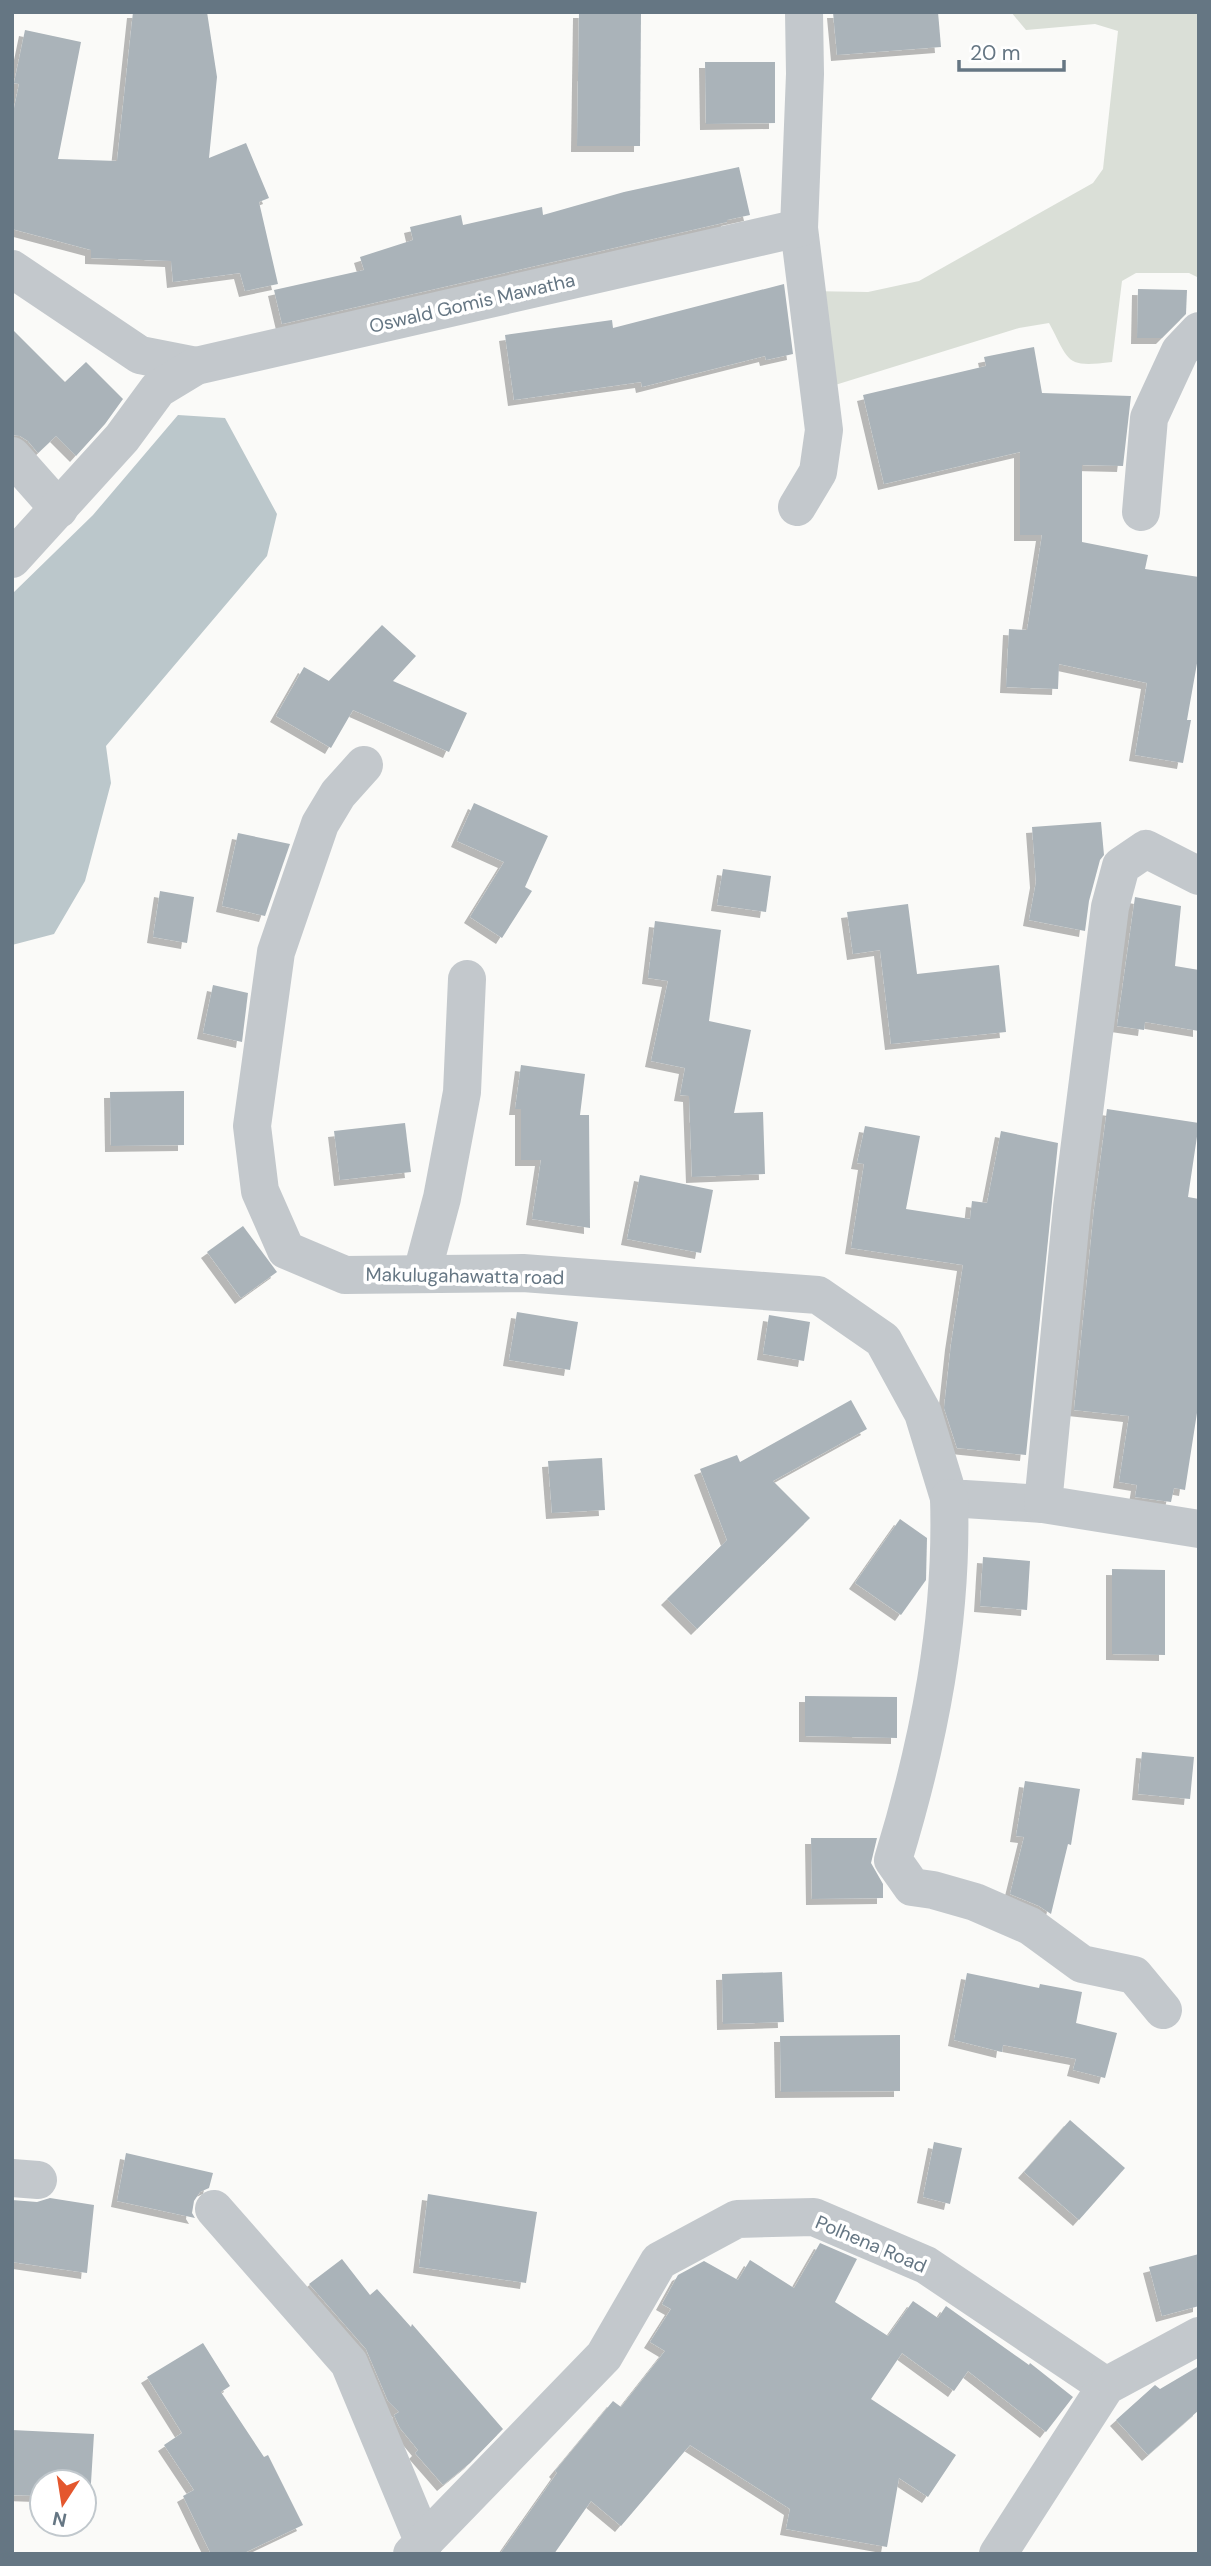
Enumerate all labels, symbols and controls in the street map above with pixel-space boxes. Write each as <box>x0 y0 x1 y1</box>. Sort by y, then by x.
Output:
scale bar <box>959 28 1064 72</box>
text: 20 m <box>970 39 1021 67</box>
street label: Oswald Gomis Mawatha <box>367 267 577 339</box>
street label: Makulugahawatta road <box>365 1262 565 1290</box>
street label: Polhena Road <box>812 2209 930 2279</box>
north arrow <box>28 2468 98 2538</box>
text: N <box>50 2505 69 2533</box>

